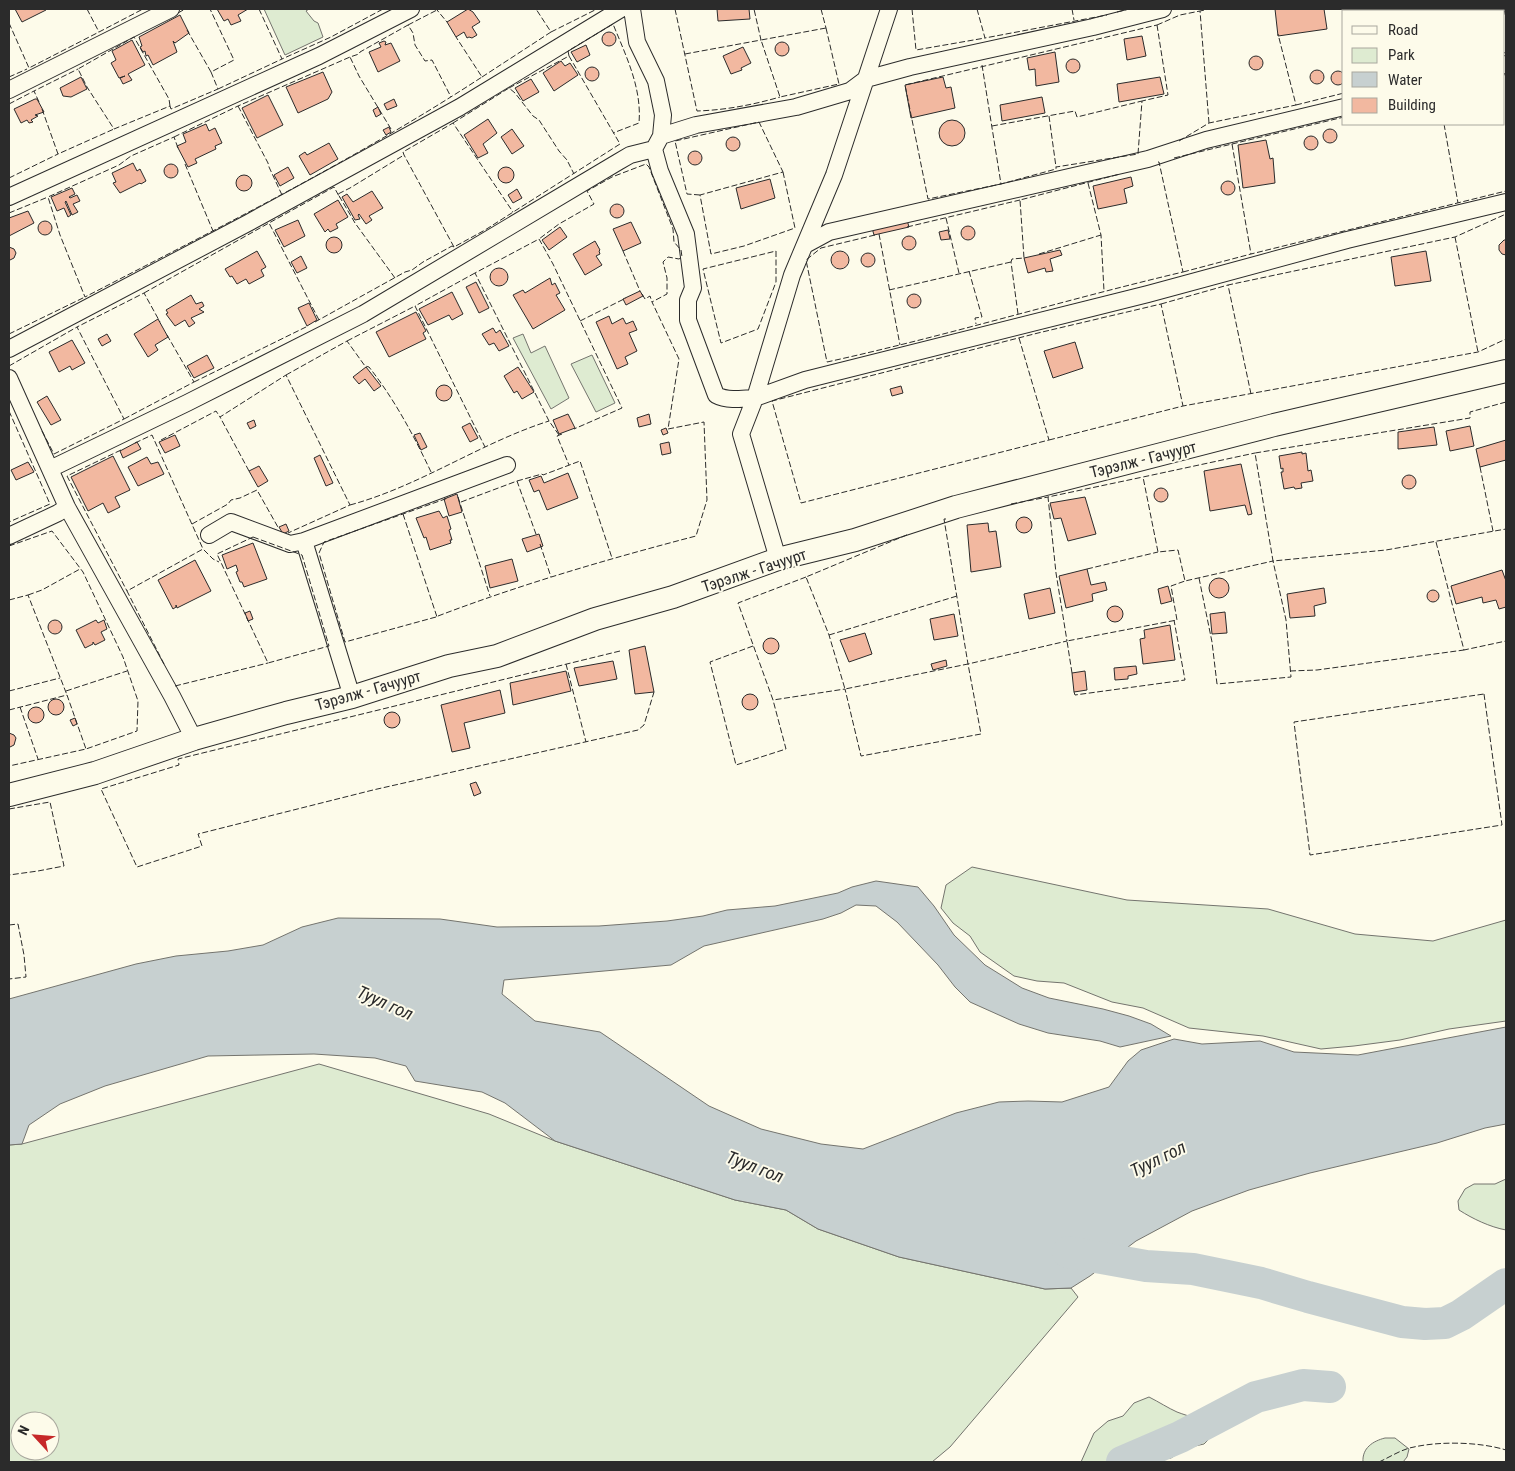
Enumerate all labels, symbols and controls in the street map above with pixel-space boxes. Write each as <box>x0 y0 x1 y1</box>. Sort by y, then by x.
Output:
legend <box>1342 10 1505 125</box>
text: Road <box>1388 21 1418 39</box>
text: Park <box>1388 46 1415 64</box>
text: Water <box>1388 71 1423 89</box>
text: Building <box>1388 96 1436 114</box>
street label: Тэрэлж - Гачуурт <box>1088 437 1199 482</box>
street label: Тэрэлж - Гачуурт <box>699 545 809 596</box>
street label: Тэрэлж - Гачуурт <box>313 666 423 715</box>
water label: Туул гол <box>354 981 417 1024</box>
water label: Туул гол <box>1126 1136 1189 1181</box>
water label: Туул гол <box>724 1146 787 1187</box>
north arrow <box>10 1411 60 1461</box>
text: N <box>14 1423 32 1438</box>

